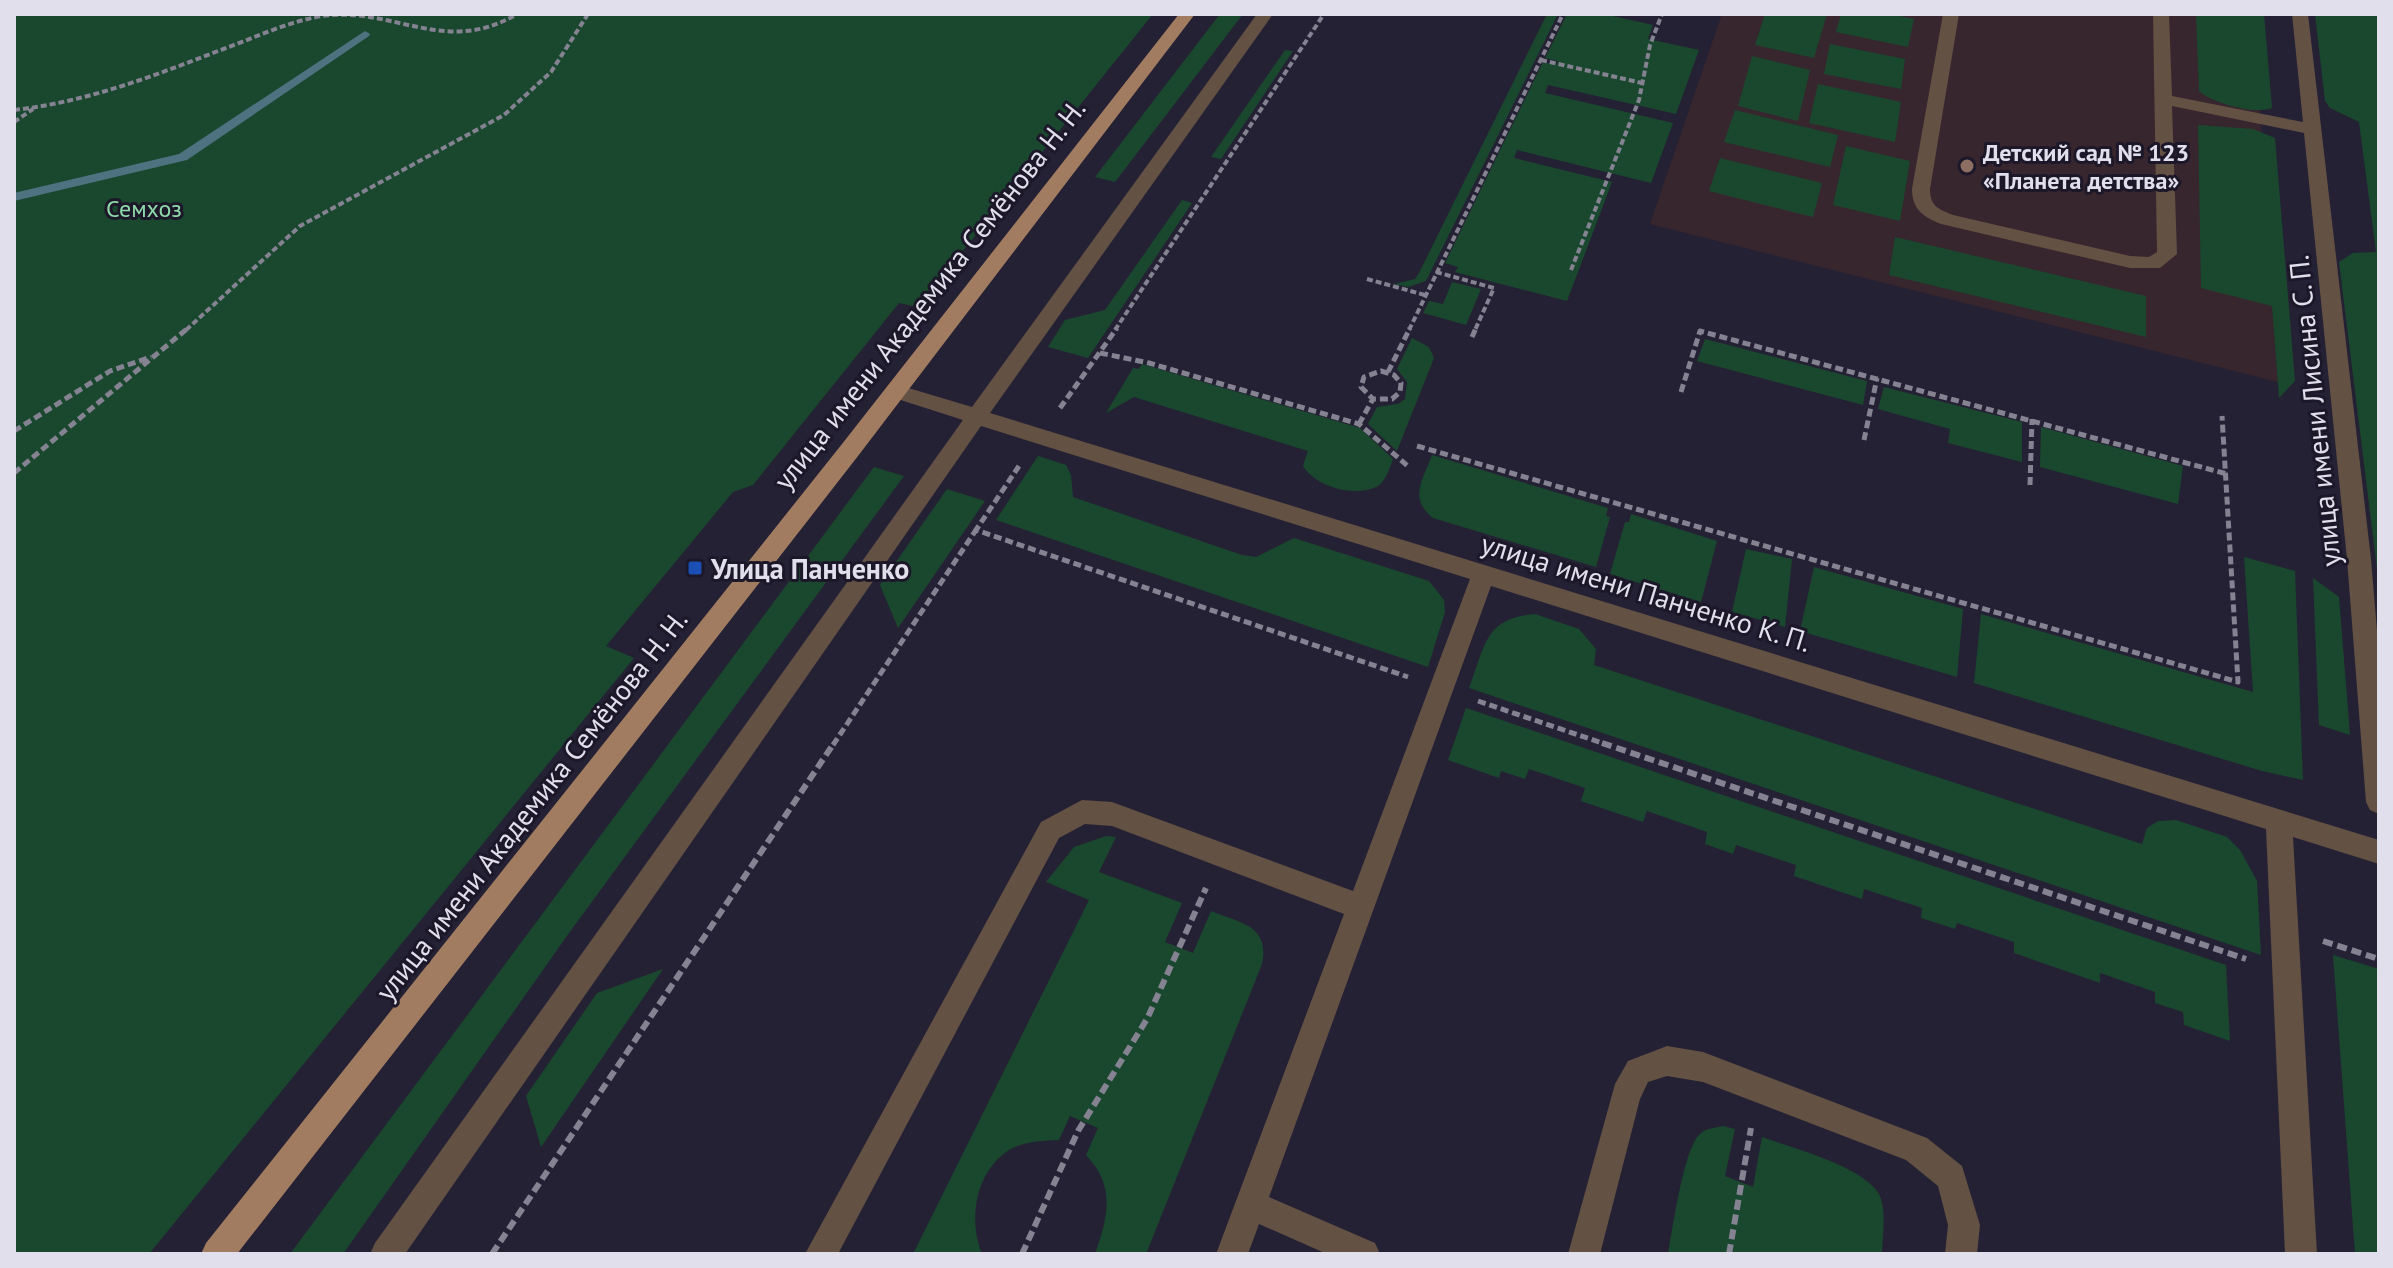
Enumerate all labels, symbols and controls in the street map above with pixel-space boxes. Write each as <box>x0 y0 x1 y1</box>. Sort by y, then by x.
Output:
street label: улица имени Академика Семёнова Н. Н. <box>765 91 1093 497</box>
place label: Детский сад № 123 «Планета детства» <box>1983 137 2189 196</box>
marker: Детский сад № 123 «Планета детства» <box>1958 157 1976 175</box>
park label: Семхоз <box>106 193 182 224</box>
street label: улица имени Лисина С. П. <box>2279 254 2349 568</box>
street label: улица имени Панченко К. П. <box>1477 524 1815 660</box>
place label: Улица Панченко <box>710 550 909 587</box>
marker: Улица Панченко <box>686 559 704 577</box>
street label: улица имени Академика Семёнова Н. Н. <box>367 602 695 1008</box>

